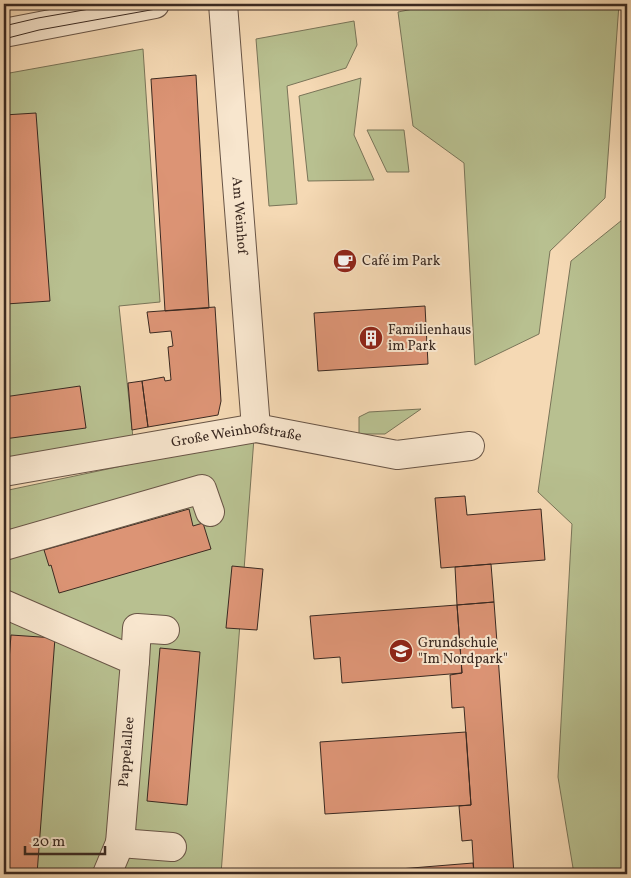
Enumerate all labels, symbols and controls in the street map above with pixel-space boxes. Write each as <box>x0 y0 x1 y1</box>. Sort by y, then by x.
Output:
street label: Am Weinhof <box>227 176 252 256</box>
cafe icon: Café im Park <box>332 248 358 274</box>
place label: Café im Park <box>362 252 441 271</box>
place label: Familienhaus im Park <box>388 321 471 356</box>
building icon: Familienhaus im Park <box>358 325 384 351</box>
street label: Große Weinhofstraße <box>170 418 304 452</box>
place label: Grundschule "Im Nordpark" <box>418 634 508 669</box>
school or university icon: Grundschule "Im Nordpark" <box>388 638 414 664</box>
street label: Pappelallee <box>114 716 140 788</box>
scale bar <box>25 823 105 855</box>
text: 20 m <box>32 832 65 853</box>

